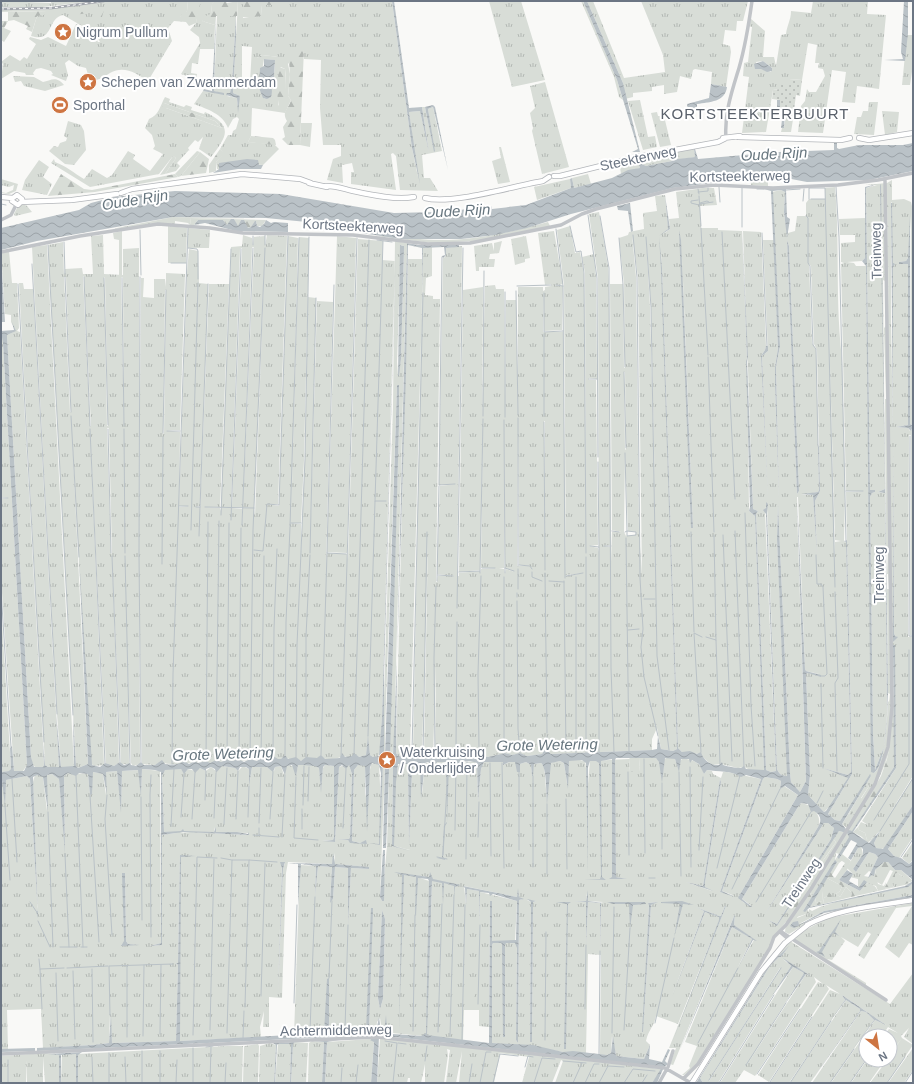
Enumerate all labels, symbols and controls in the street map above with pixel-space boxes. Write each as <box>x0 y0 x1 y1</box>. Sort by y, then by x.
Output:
place icon: Nigrum Pullum <box>53 22 73 42</box>
place label: Nigrum Pullum <box>76 24 168 40</box>
place icon: Schepen van Zwammerdam <box>78 72 98 92</box>
place label: Schepen van Zwammerdam <box>101 74 276 90</box>
sports icon: Sporthal <box>50 95 70 115</box>
place label: Sporthal <box>73 97 125 113</box>
district label: KORTSTEEKTERBUURT <box>661 105 849 122</box>
street label: Steekterweg <box>598 142 678 174</box>
water label: Oude Rijn <box>740 143 808 164</box>
street label: Kortsteekterweg <box>689 167 791 185</box>
water label: Oude Rijn <box>101 186 169 213</box>
water label: Oude Rijn <box>423 200 491 221</box>
street label: Kortsteekterweg <box>302 215 404 237</box>
street label: Treinweg <box>868 222 884 280</box>
street label: Treinweg <box>871 546 887 604</box>
water label: Grote Wetering <box>496 735 599 754</box>
water label: Grote Wetering <box>172 743 275 764</box>
place label: Waterkruising / Onderlijder <box>400 744 485 776</box>
place icon: Waterkruising / Onderlijder <box>377 750 397 770</box>
street label: Treinweg <box>778 855 824 911</box>
street label: Achtermiddenweg <box>280 1021 392 1039</box>
north arrow <box>858 1028 898 1068</box>
text: N <box>877 1049 889 1064</box>

